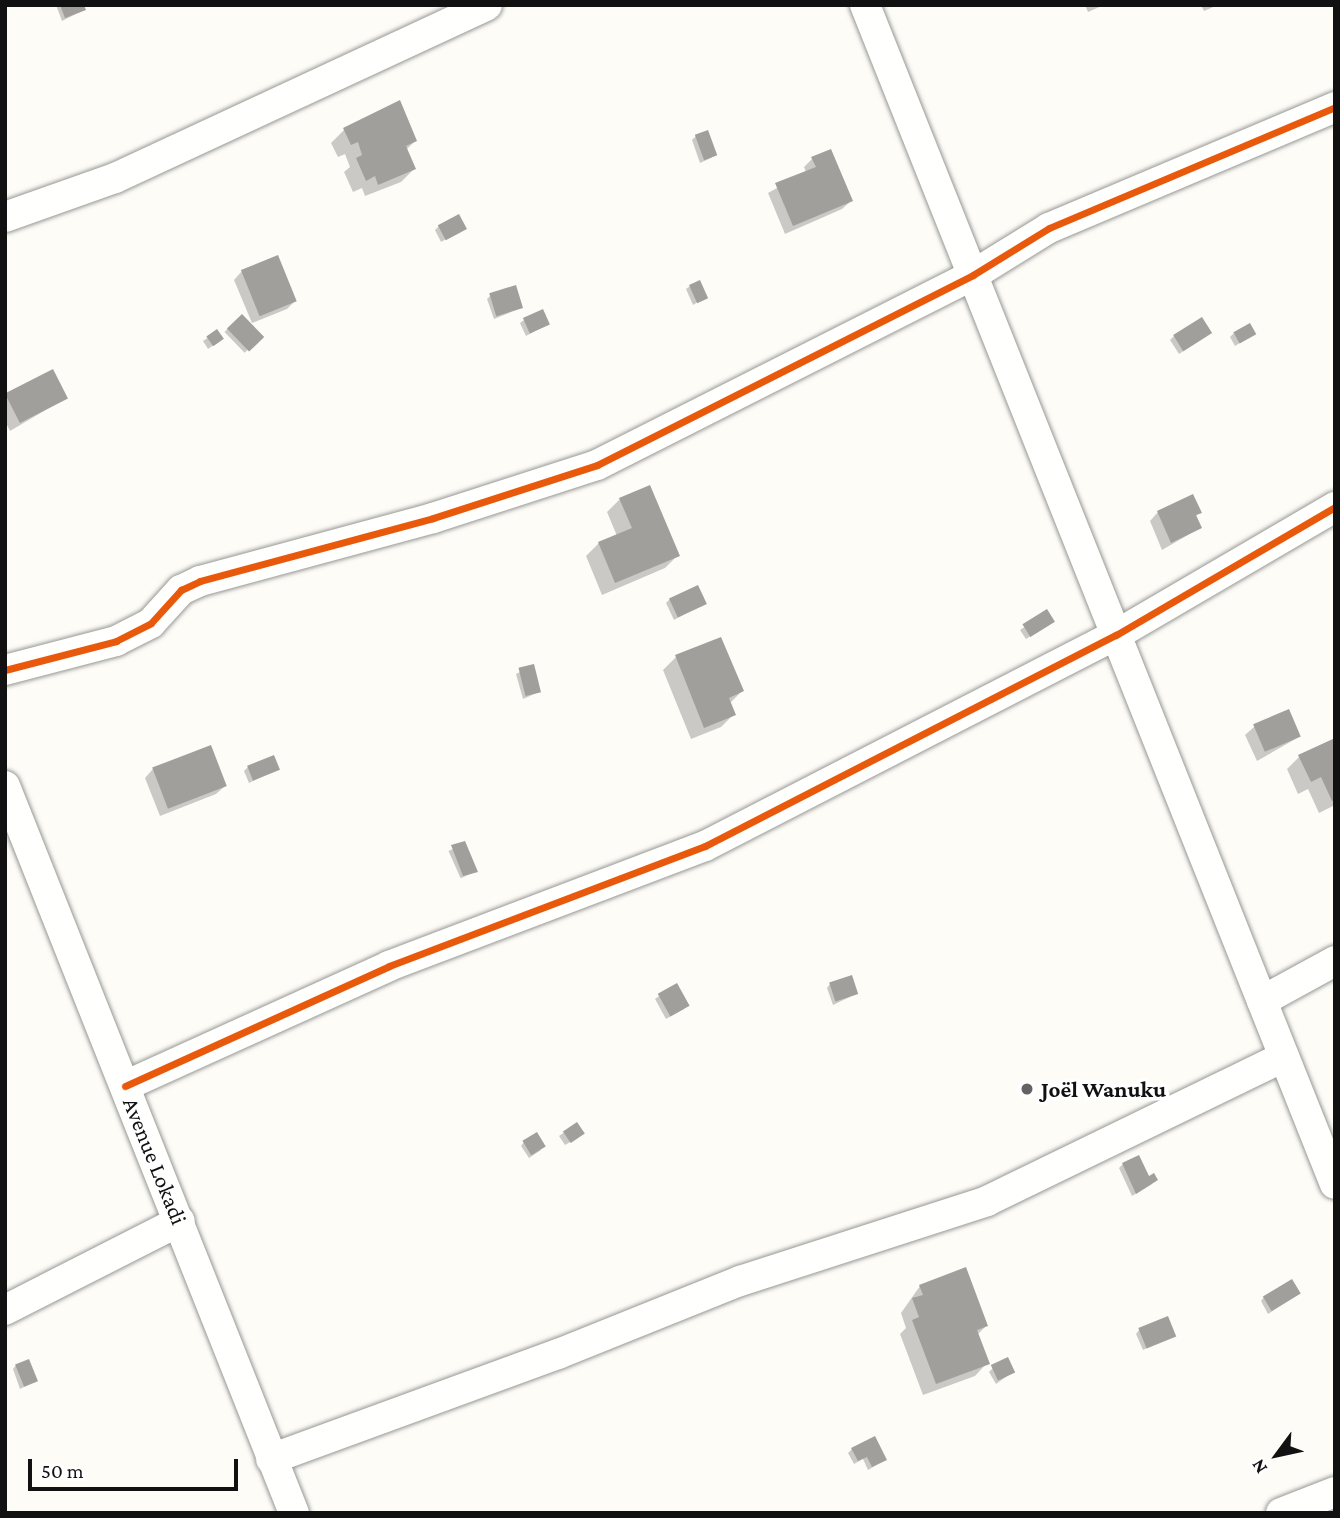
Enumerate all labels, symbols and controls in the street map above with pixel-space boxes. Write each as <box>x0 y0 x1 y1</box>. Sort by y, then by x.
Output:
place label: Joël Wanuku <box>1041 1075 1166 1103</box>
marker: Joël Wanuku <box>1019 1081 1035 1097</box>
street label: Avenue Lokadi <box>117 1093 193 1229</box>
north arrow <box>1242 1420 1312 1490</box>
scale bar <box>32 1444 242 1488</box>
text: N <box>1247 1456 1271 1478</box>
text: 50 m <box>41 1459 84 1483</box>

